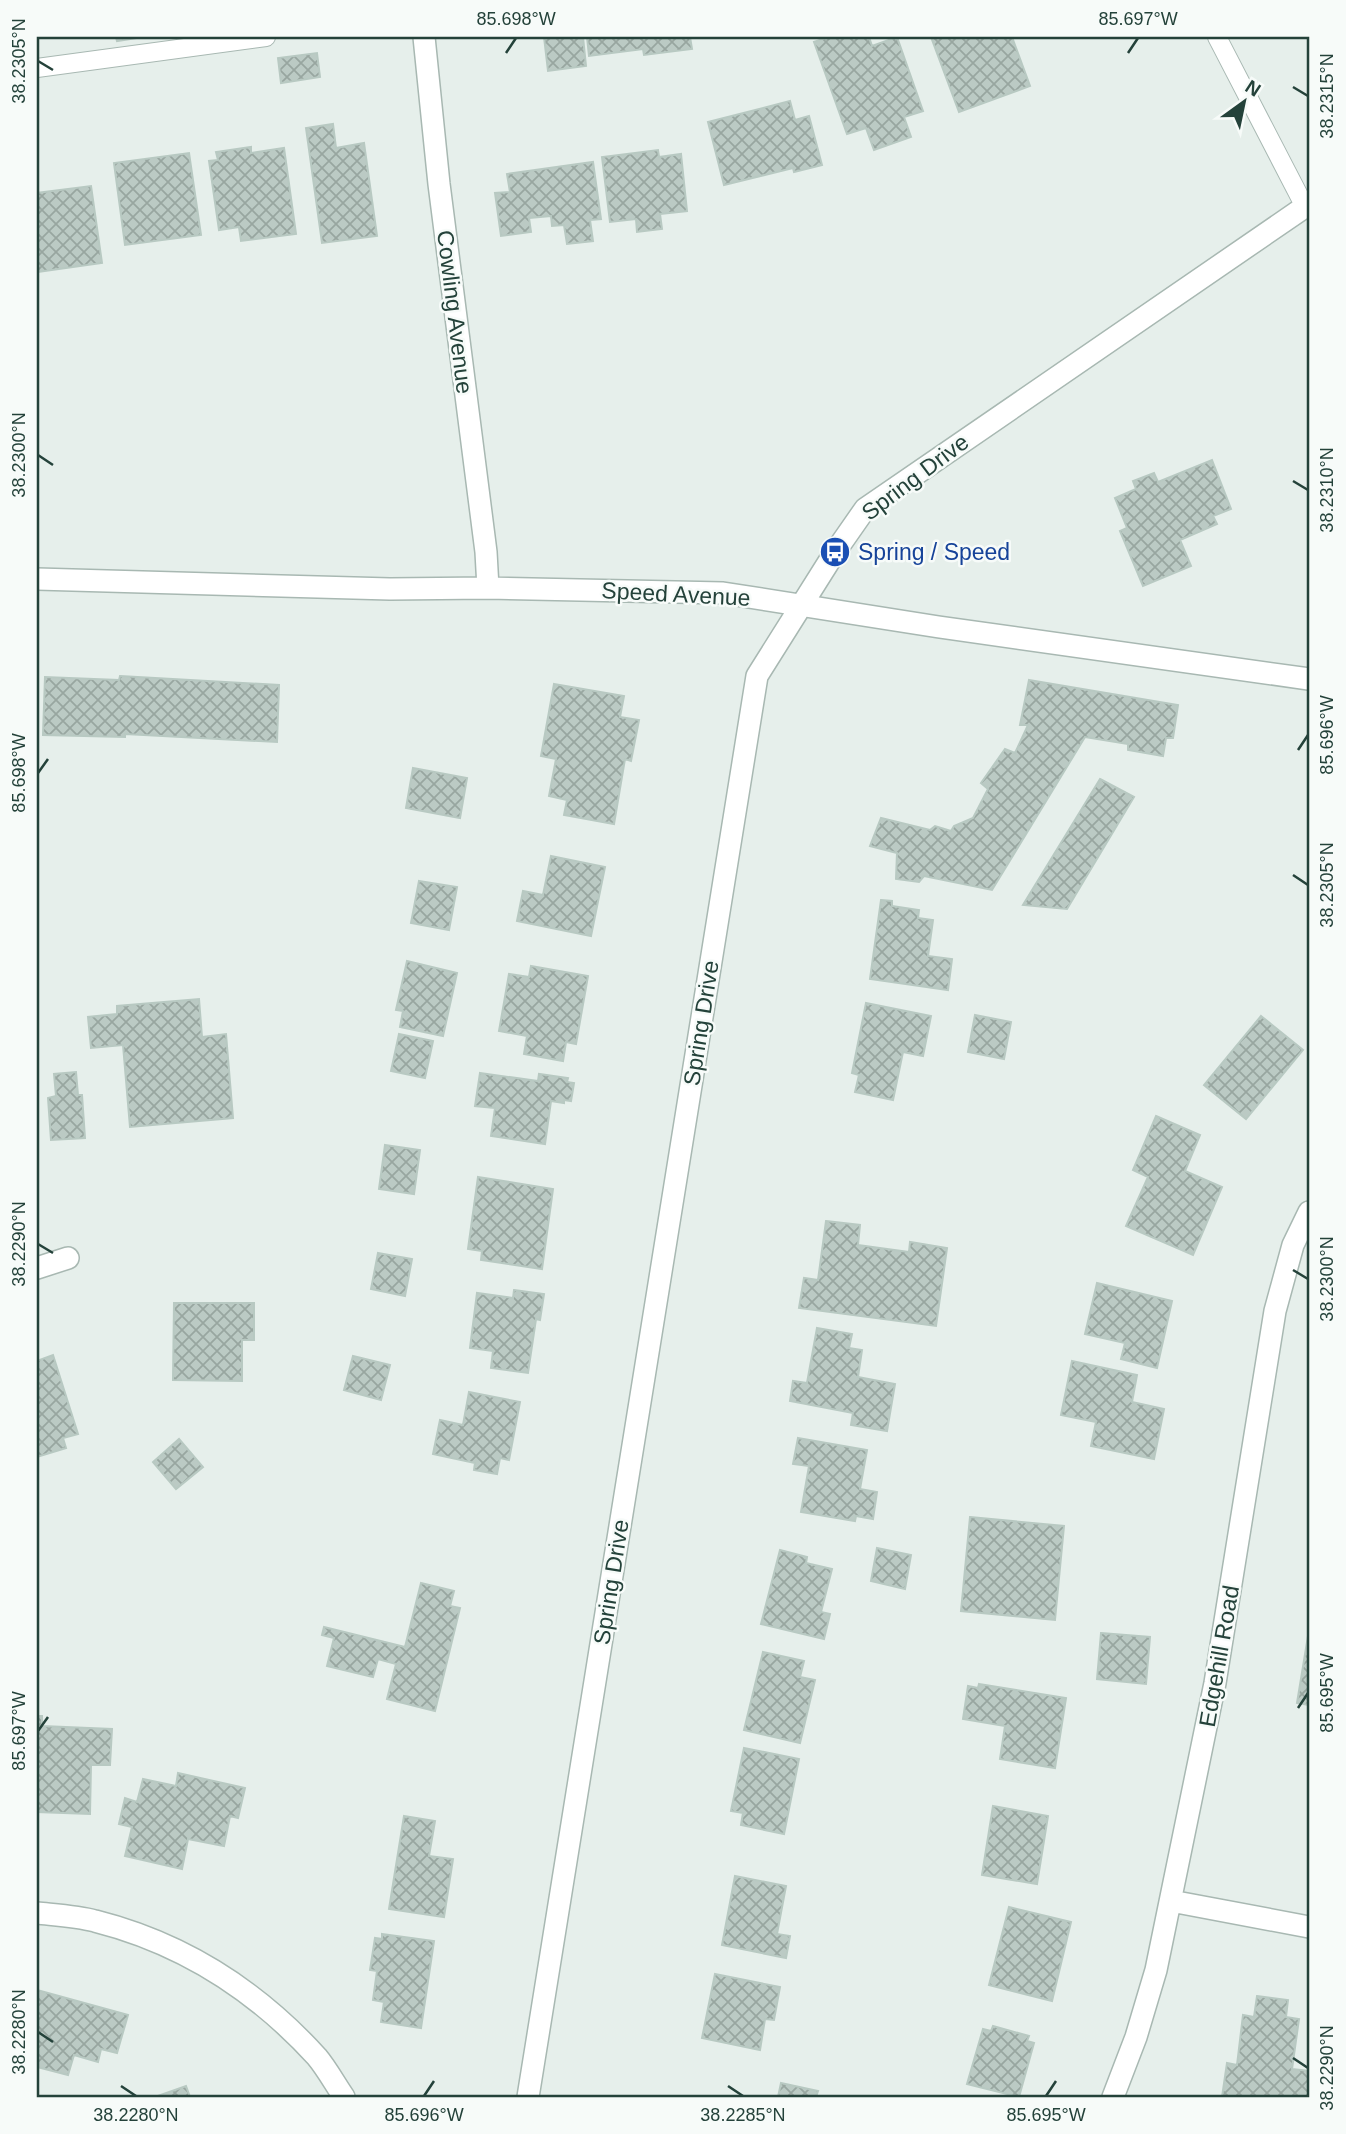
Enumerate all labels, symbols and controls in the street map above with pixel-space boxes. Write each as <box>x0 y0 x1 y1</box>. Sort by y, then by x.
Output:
text: 85.698°W <box>476 9 556 29</box>
text: 85.697°W <box>1098 9 1178 29</box>
text: 38.2305°N <box>9 18 29 104</box>
text: 38.2315°N <box>1317 53 1337 139</box>
north arrow <box>1210 66 1280 136</box>
text: N <box>1242 76 1264 101</box>
street label: Cowling Avenue <box>432 229 478 395</box>
text: 38.2300°N <box>9 412 29 498</box>
street label: Spring Drive <box>857 429 973 525</box>
text: 38.2310°N <box>1317 447 1337 533</box>
bus stop icon: Spring / Speed <box>818 535 852 569</box>
place label: Spring / Speed <box>858 539 1010 565</box>
street label: Speed Avenue <box>601 577 751 611</box>
text: 85.696°W <box>1317 695 1337 775</box>
text: 85.698°W <box>9 733 29 813</box>
text: 38.2305°N <box>1317 842 1337 928</box>
street label: Spring Drive <box>678 958 724 1088</box>
text: 38.2290°N <box>9 1201 29 1287</box>
text: 38.2300°N <box>1317 1236 1337 1322</box>
street label: Spring Drive <box>588 1517 634 1647</box>
street label: Edgehill Road <box>1194 1583 1244 1729</box>
text: 85.695°W <box>1317 1653 1337 1733</box>
text: 85.697°W <box>9 1691 29 1771</box>
text: 38.2280°N <box>9 1989 29 2075</box>
text: 38.2290°N <box>1317 2025 1337 2111</box>
text: 38.2280°N <box>93 2105 179 2125</box>
text: 85.696°W <box>384 2105 464 2125</box>
text: 38.2285°N <box>700 2105 786 2125</box>
text: 85.695°W <box>1006 2105 1086 2125</box>

